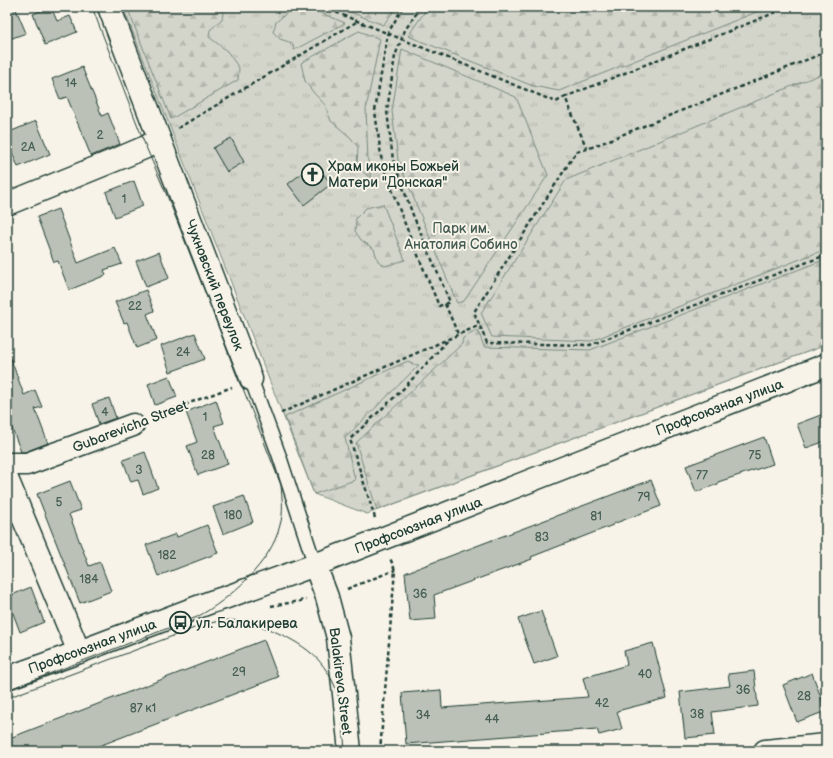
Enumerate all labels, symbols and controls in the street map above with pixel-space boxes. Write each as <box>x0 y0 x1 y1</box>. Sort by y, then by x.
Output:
house number: 14 <box>65 76 78 91</box>
house number: 2 <box>96 128 104 143</box>
house number: 2А <box>21 140 36 155</box>
place label: Храм иконы Божьей Матери "Донская" <box>328 158 459 191</box>
church icon: Храм иконы Божьей Матери "Донская" <box>299 161 325 187</box>
house number: 1 <box>122 192 126 207</box>
street label: Чухновский переулок <box>182 217 248 354</box>
park label: Парк им. Анатолия Собино <box>404 220 517 253</box>
house number: 22 <box>128 299 142 314</box>
house number: 24 <box>176 345 191 360</box>
street label: Профсоюзная улица <box>653 375 786 440</box>
street label: Gubarevicha Street <box>70 396 191 456</box>
house number: 4 <box>101 405 109 420</box>
house number: 1 <box>203 410 207 425</box>
house number: 28 <box>201 448 215 463</box>
house number: 75 <box>749 448 762 463</box>
house number: 3 <box>135 463 143 478</box>
house number: 77 <box>696 468 708 483</box>
house number: 79 <box>638 490 650 505</box>
street label: Профсоюзная улица <box>352 493 485 558</box>
house number: 5 <box>56 495 63 510</box>
house number: 180 <box>224 508 242 523</box>
house number: 81 <box>590 509 602 524</box>
house number: 83 <box>535 530 549 545</box>
house number: 182 <box>158 548 176 563</box>
house number: 184 <box>80 572 99 587</box>
house number: 36 <box>413 587 427 602</box>
bus stop icon: ул. Балакирева <box>168 610 194 636</box>
street label: Профсоюзная улица <box>26 615 159 678</box>
place label: ул. Балакирева <box>196 615 298 632</box>
street label: Balakireva Street <box>325 626 356 736</box>
house number: 29 <box>232 665 246 680</box>
house number: 40 <box>638 667 652 682</box>
house number: 36 <box>736 683 750 698</box>
house number: 28 <box>797 689 811 704</box>
house number: 42 <box>595 696 609 711</box>
house number: 87 к1 <box>130 701 156 716</box>
house number: 38 <box>690 707 704 722</box>
house number: 34 <box>416 708 431 723</box>
house number: 44 <box>485 712 500 727</box>

